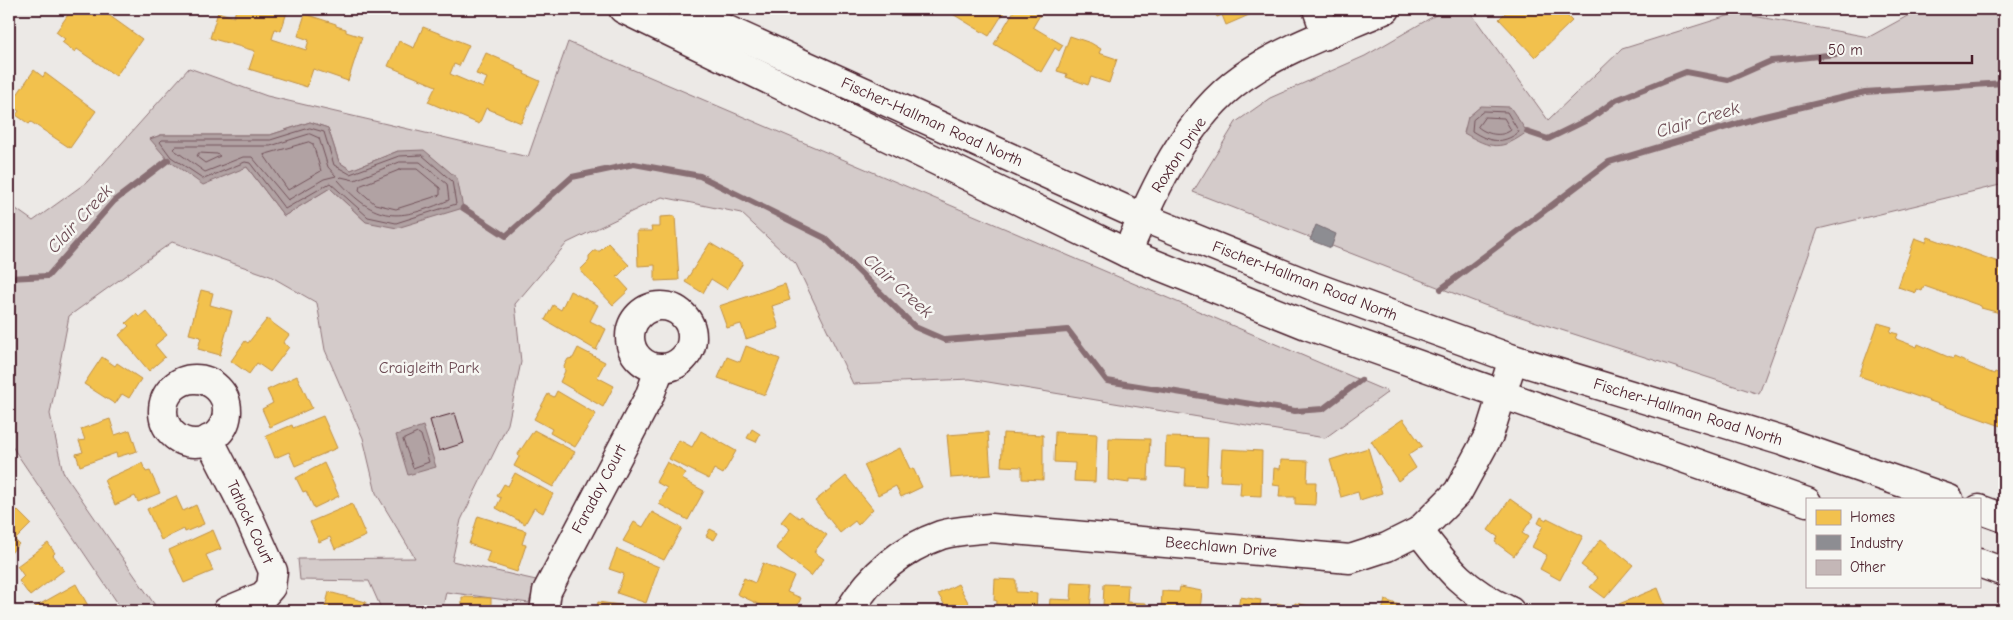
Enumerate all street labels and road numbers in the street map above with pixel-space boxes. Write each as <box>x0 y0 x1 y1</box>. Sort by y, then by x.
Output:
street label: Fischer-Hallman Road North <box>838 74 1026 170</box>
street label: Roxton Drive <box>1148 114 1210 196</box>
street label: Fischer-Hallman Road North <box>1210 237 1400 325</box>
street label: Fischer-Hallman Road North <box>1591 375 1785 449</box>
street label: Faraday Court <box>568 441 630 536</box>
street label: Tatlock Court <box>223 477 277 567</box>
street label: Beechlawn Drive <box>1164 533 1278 561</box>

